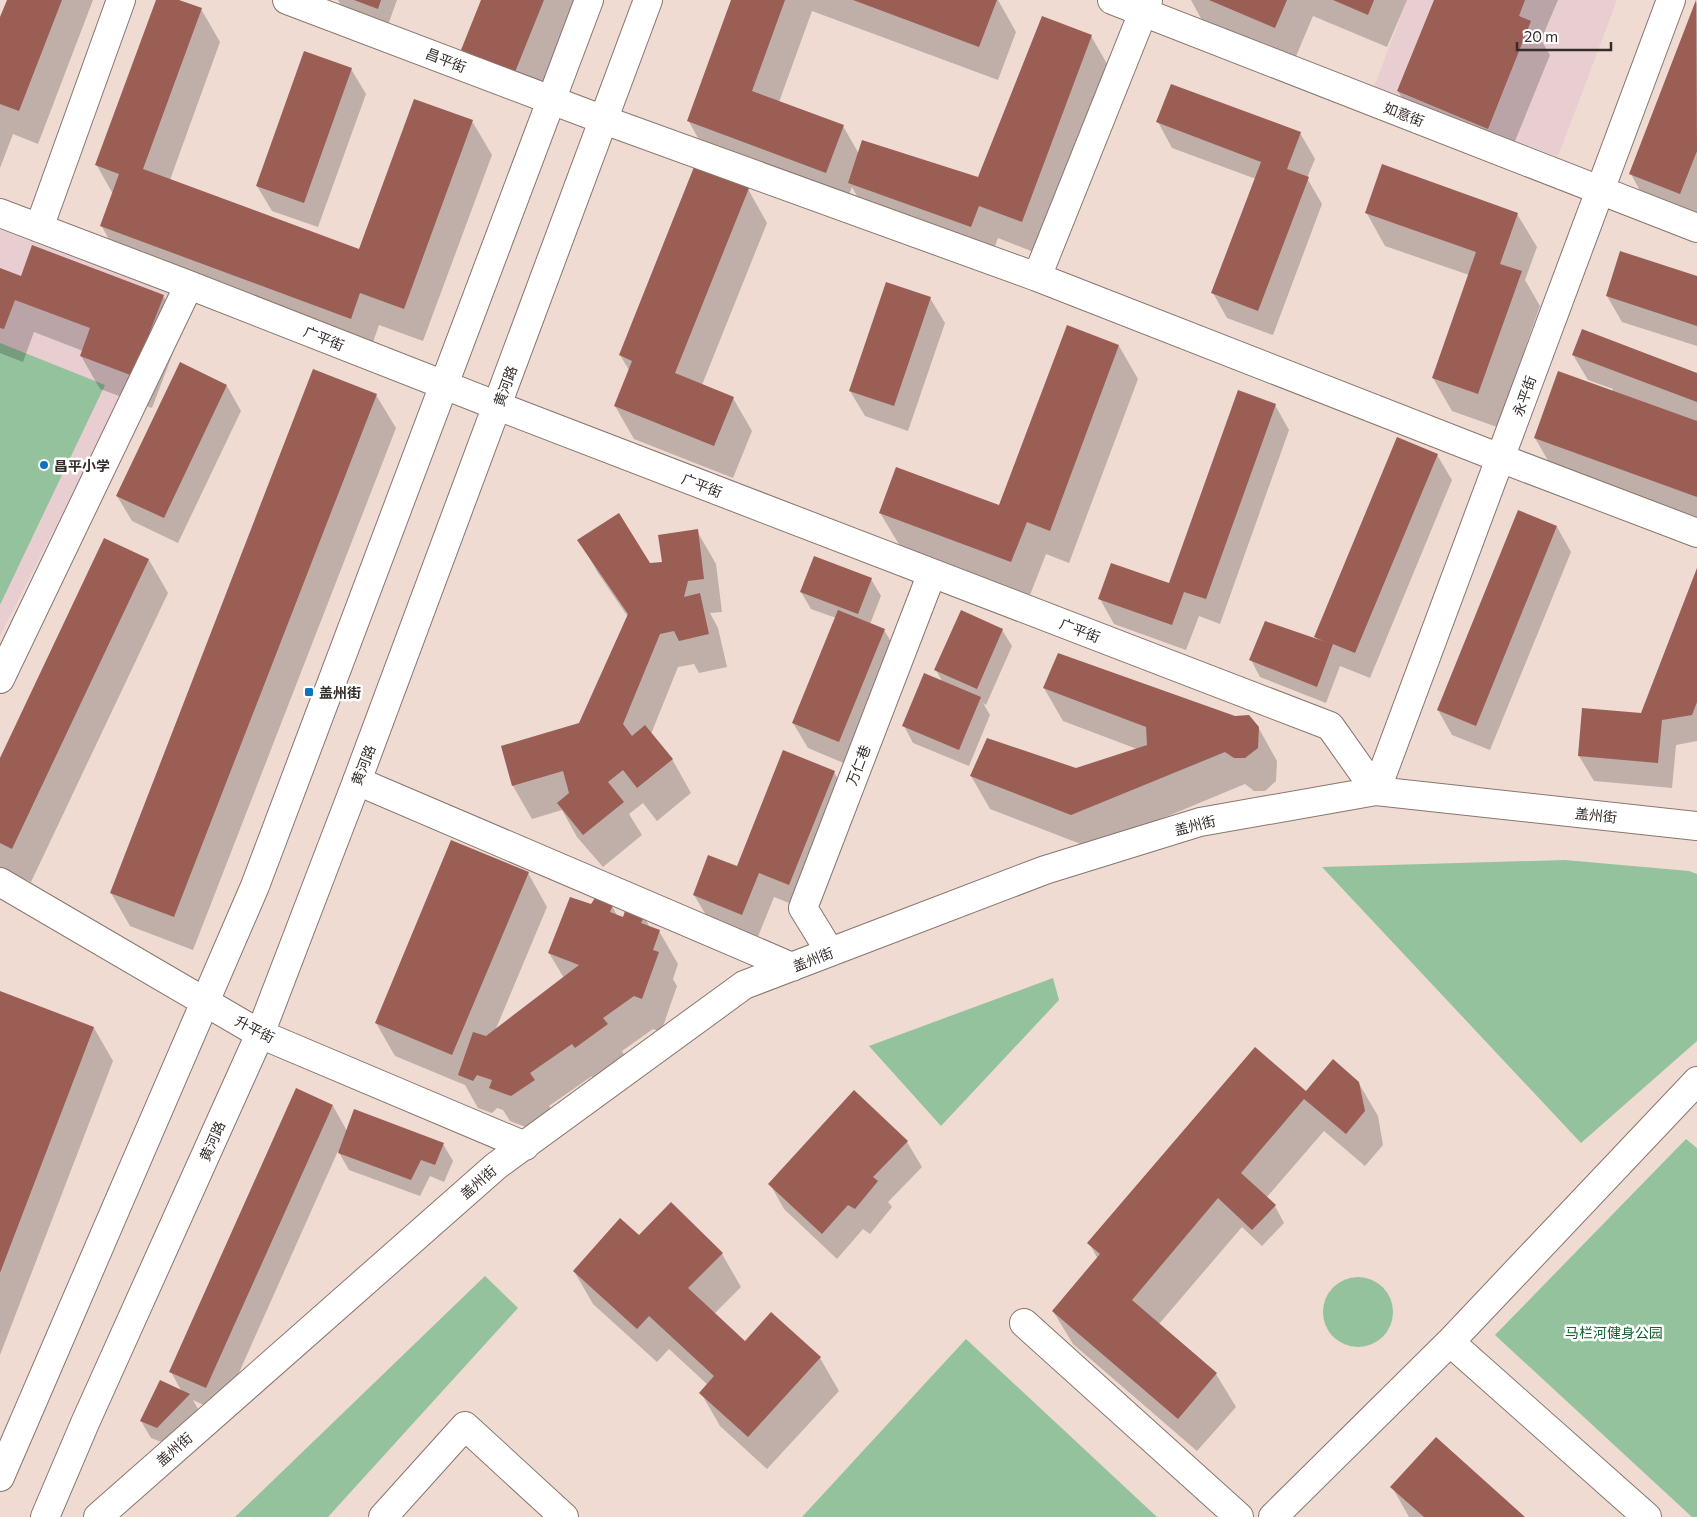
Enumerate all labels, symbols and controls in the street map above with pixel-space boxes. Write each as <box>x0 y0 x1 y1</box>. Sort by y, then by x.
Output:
scale bar <box>1517 20 1611 52</box>
text: 20 m <box>1524 27 1558 45</box>
street label: 昌平街 <box>423 45 469 75</box>
street label: 如意街 <box>1381 99 1427 129</box>
street label: 广平街 <box>301 322 347 354</box>
street label: 黄河路 <box>490 363 520 409</box>
street label: 永平街 <box>1509 373 1539 419</box>
place label: 昌平小学 <box>54 457 110 474</box>
marker: 昌平小学 <box>38 459 50 471</box>
street label: 广平街 <box>679 470 725 500</box>
street label: 广平街 <box>1057 615 1103 645</box>
place label: 盖州街 <box>319 684 361 701</box>
marker: 盖州街 <box>303 686 315 698</box>
street label: 黄河路 <box>348 742 378 788</box>
street label: 万仁巷 <box>843 742 873 788</box>
street label: 盖州街 <box>1574 804 1618 826</box>
street label: 盖州街 <box>1173 812 1217 838</box>
street label: 盖州街 <box>790 944 836 974</box>
street label: 升平街 <box>232 1012 278 1046</box>
street label: 黄河路 <box>196 1118 228 1164</box>
street label: 盖州街 <box>457 1162 499 1202</box>
park label: 马栏河健身公园 <box>1565 1324 1663 1341</box>
street label: 盖州街 <box>153 1429 195 1469</box>

